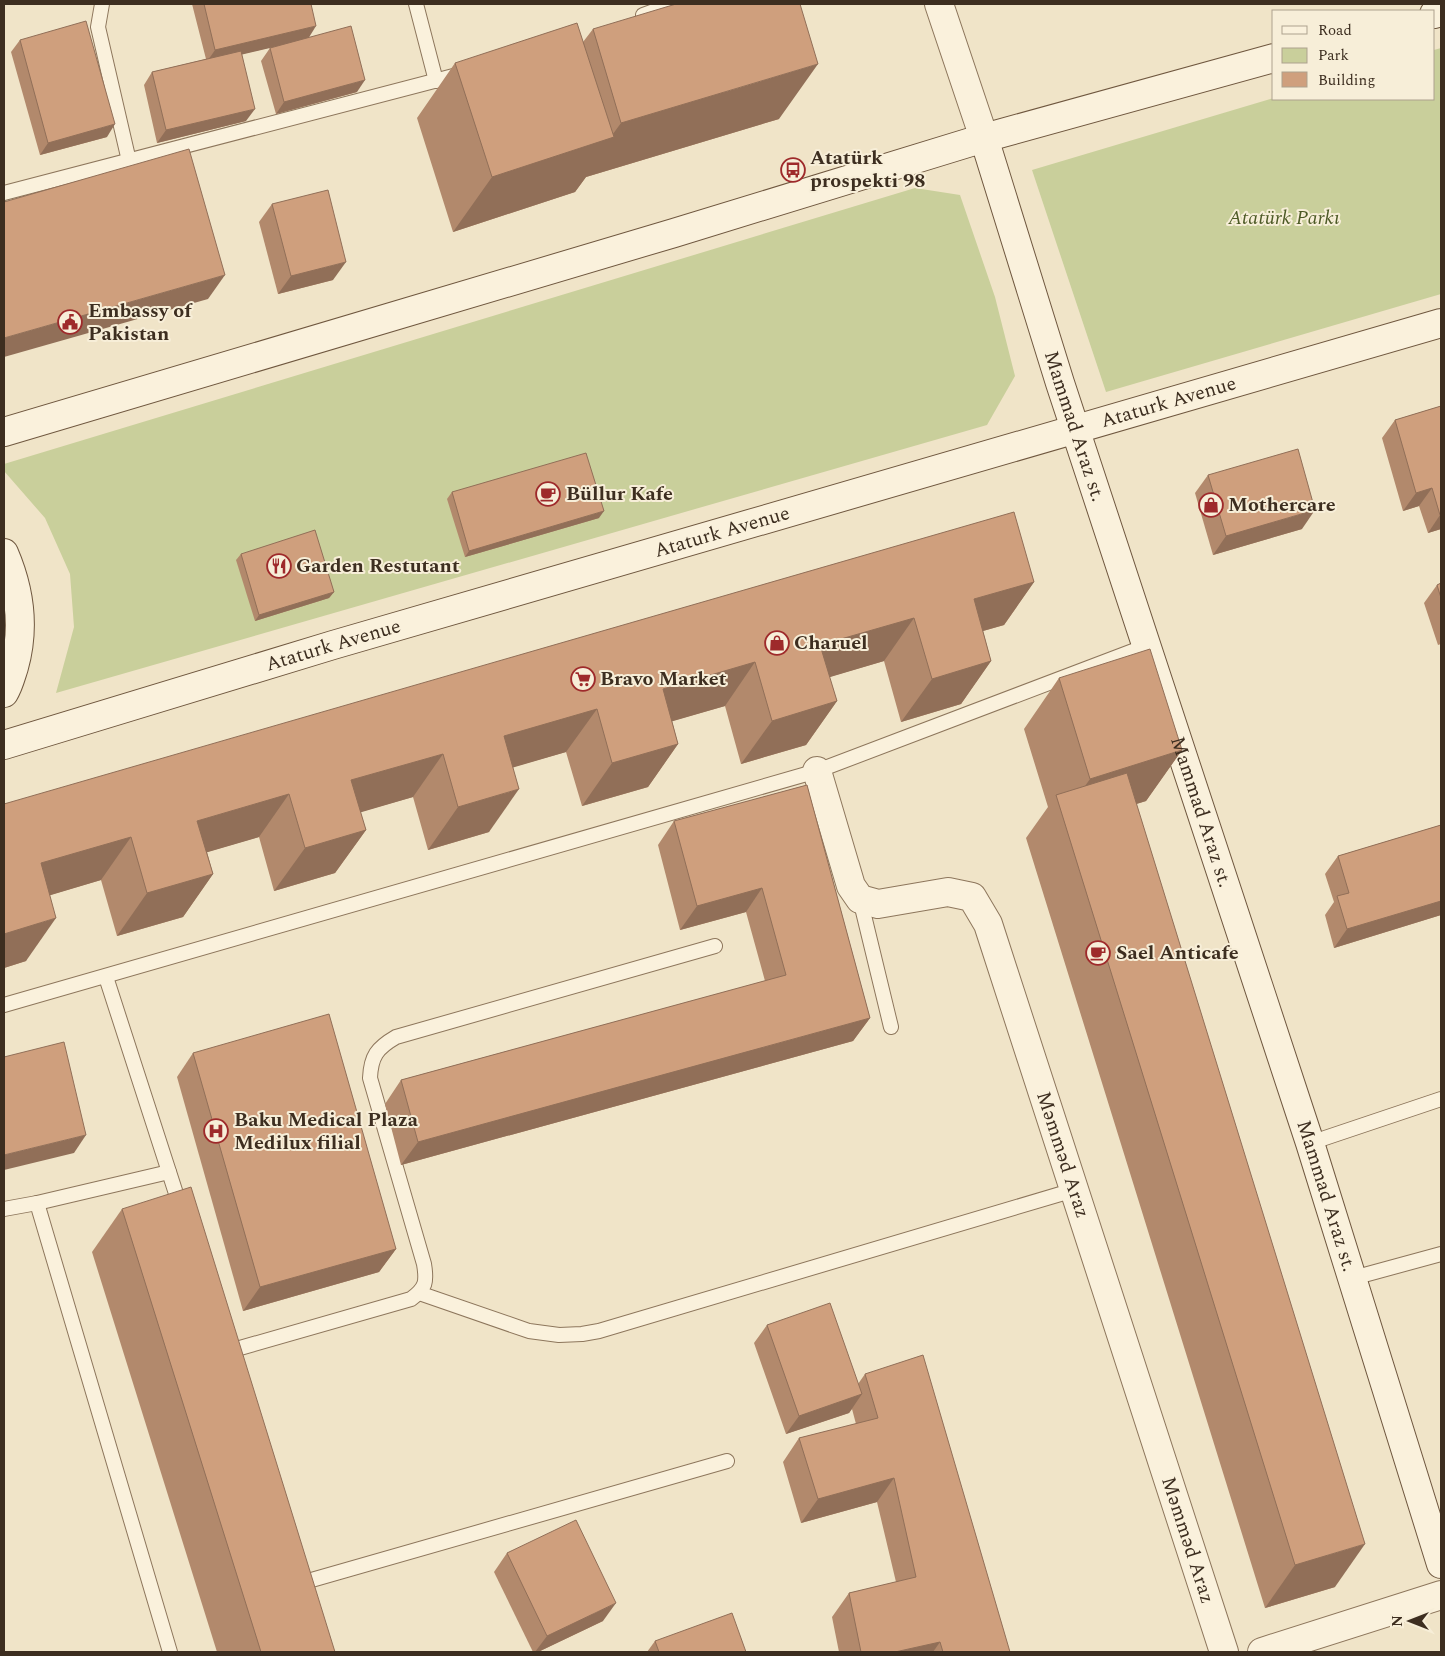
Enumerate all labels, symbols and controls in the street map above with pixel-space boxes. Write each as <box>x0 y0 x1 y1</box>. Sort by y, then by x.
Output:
legend <box>1272 10 1435 100</box>
text: Road <box>1318 19 1352 42</box>
text: Park <box>1318 44 1349 67</box>
text: Building <box>1318 69 1375 92</box>
place label: Atatürk prospekti 98 <box>810 143 926 196</box>
bus stop icon: Atatürk prospekti 98 <box>780 157 806 183</box>
park label: Atatürk Parkı <box>1227 203 1340 233</box>
place label: Embassy of Pakistan <box>88 296 193 349</box>
public building icon: Embassy of Pakistan <box>57 309 83 335</box>
street label: Mammad Araz st. <box>1036 347 1113 506</box>
street label: Ataturk Avenue <box>1097 368 1240 436</box>
place label: Büllur Kafe <box>566 479 673 509</box>
cafe icon: Büllur Kafe <box>535 481 561 507</box>
place label: Mothercare <box>1228 490 1336 520</box>
shop icon: Mothercare <box>1198 492 1224 518</box>
street label: Ataturk Avenue <box>651 498 793 566</box>
place label: Garden Restutant <box>296 551 460 581</box>
restaurant icon: Garden Restutant <box>266 553 292 579</box>
street label: Ataturk Avenue <box>262 611 404 680</box>
place label: Charuel <box>794 628 868 658</box>
shop icon: Charuel <box>764 630 790 656</box>
place label: Bravo Market <box>600 664 727 694</box>
supermarket icon: Bravo Market <box>570 666 596 692</box>
street label: Mammad Araz st. <box>1162 733 1240 891</box>
place label: Sael Anticafe <box>1116 938 1239 968</box>
cafe icon: Sael Anticafe <box>1085 940 1111 966</box>
street label: Məmməd Araz <box>1028 1088 1097 1222</box>
place label: Baku Medical Plaza Medilux filial <box>234 1105 419 1158</box>
street label: Mammad Araz st. <box>1289 1116 1364 1275</box>
hospital icon: Baku Medical Plaza Medilux filial <box>203 1118 229 1144</box>
street label: Məmməd Araz <box>1153 1473 1222 1607</box>
north arrow <box>1385 1596 1435 1646</box>
text: N <box>1387 1615 1408 1627</box>

